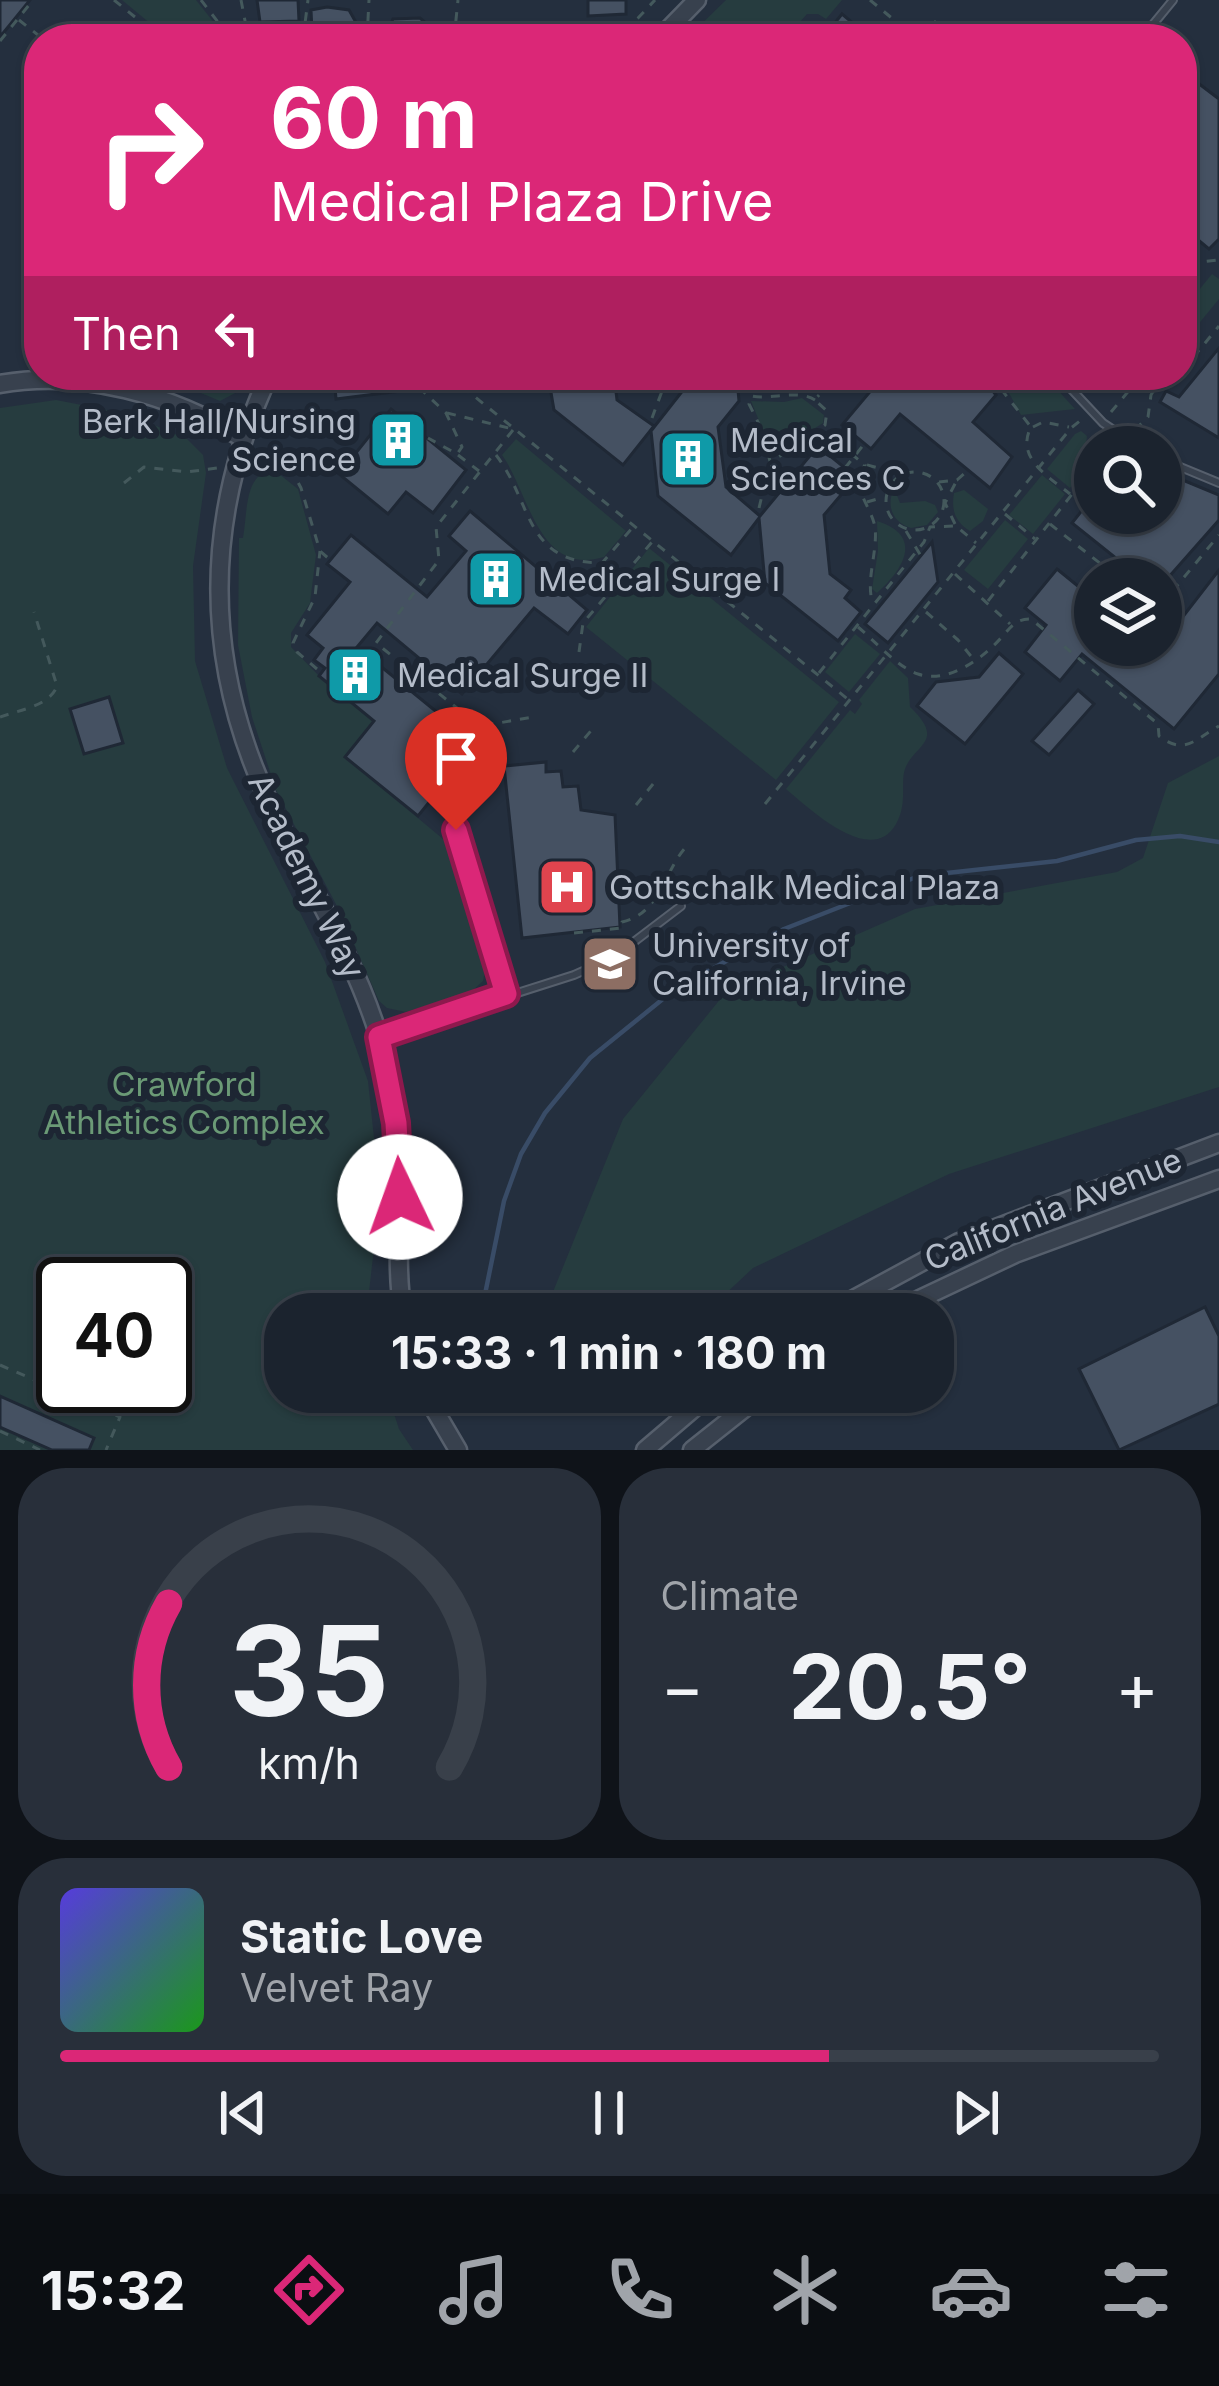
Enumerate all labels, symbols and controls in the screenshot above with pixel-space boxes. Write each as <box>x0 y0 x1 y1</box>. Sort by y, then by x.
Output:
text: 60 m <box>270 67 478 168</box>
icon: right <box>72 72 228 228</box>
text: Medical Plaza Drive <box>270 169 774 234</box>
icon: left <box>204 300 270 366</box>
text: Then <box>72 306 180 361</box>
place label: Berk Hall/Nursing Science <box>82 401 356 479</box>
building icon: Berk Hall/Nursing Science <box>367 409 429 471</box>
place label: Medical Sciences C <box>730 420 906 498</box>
map controls <box>1074 426 1182 666</box>
button: search <box>1074 426 1182 534</box>
building icon: Medical Sciences C <box>657 428 719 490</box>
building icon: Medical Surge I <box>465 548 527 610</box>
button: layers <box>1074 558 1182 666</box>
place label: Medical Surge I <box>538 559 780 599</box>
building icon: Medical Surge II <box>324 644 386 706</box>
place label: Medical Surge II <box>397 655 648 695</box>
pin <box>405 707 507 830</box>
icon: arrive <box>423 725 489 791</box>
street label: Academy Way <box>240 767 374 985</box>
hospital icon: Gottschalk Medical Plaza <box>536 856 598 918</box>
place label: Gottschalk Medical Plaza <box>609 867 1000 907</box>
place label: University of California, Irvine <box>652 925 906 1003</box>
school or university icon: University of California, Irvine <box>579 933 641 995</box>
park label: Crawford Athletics Complex <box>43 1064 325 1142</box>
position arrow <box>337 1134 463 1260</box>
street label: California Avenue <box>919 1139 1187 1279</box>
speed limit sign: 40 <box>36 1257 192 1413</box>
text: 15:33 · 1 min · 180 m <box>391 1325 827 1380</box>
text: Climate <box>661 1572 799 1619</box>
text: 35 <box>229 1595 389 1746</box>
text: 20.5° <box>788 1632 1031 1741</box>
text: − <box>661 1647 704 1727</box>
text: + <box>1115 1647 1159 1727</box>
text: km/h <box>258 1737 360 1789</box>
text: Static Love <box>240 1909 483 1964</box>
text: Velvet Ray <box>240 1964 433 2011</box>
icon: previous <box>210 2080 276 2146</box>
icon: pause <box>576 2080 642 2146</box>
icon: next <box>943 2080 1009 2146</box>
icon: directions <box>267 2248 351 2332</box>
icon: music <box>432 2248 516 2332</box>
icon: phone <box>598 2248 682 2332</box>
icon: climate <box>763 2248 847 2332</box>
icon: car <box>929 2248 1013 2332</box>
icon: filters <box>1094 2248 1178 2332</box>
text: 15:32 <box>41 2258 185 2323</box>

